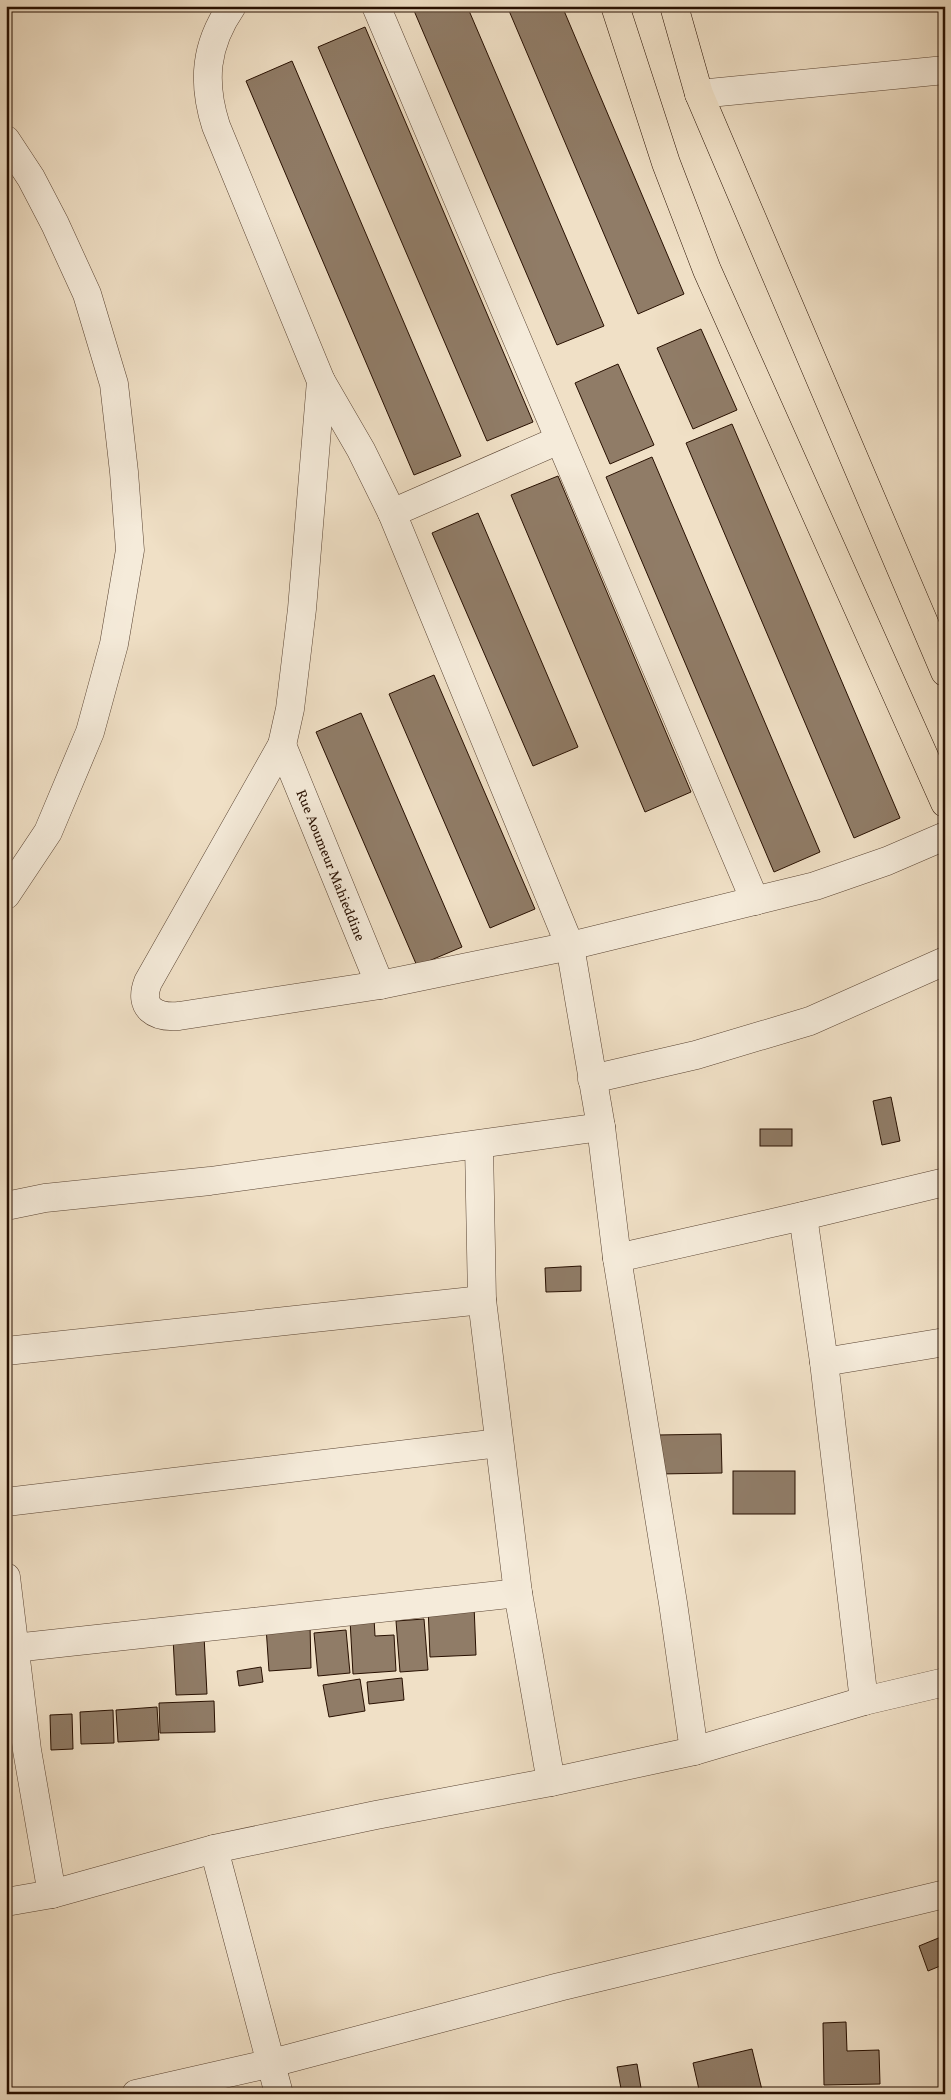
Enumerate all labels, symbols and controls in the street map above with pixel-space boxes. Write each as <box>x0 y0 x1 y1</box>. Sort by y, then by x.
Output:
street label: Rue Aoumeur Mahieddine <box>291 787 369 944</box>

